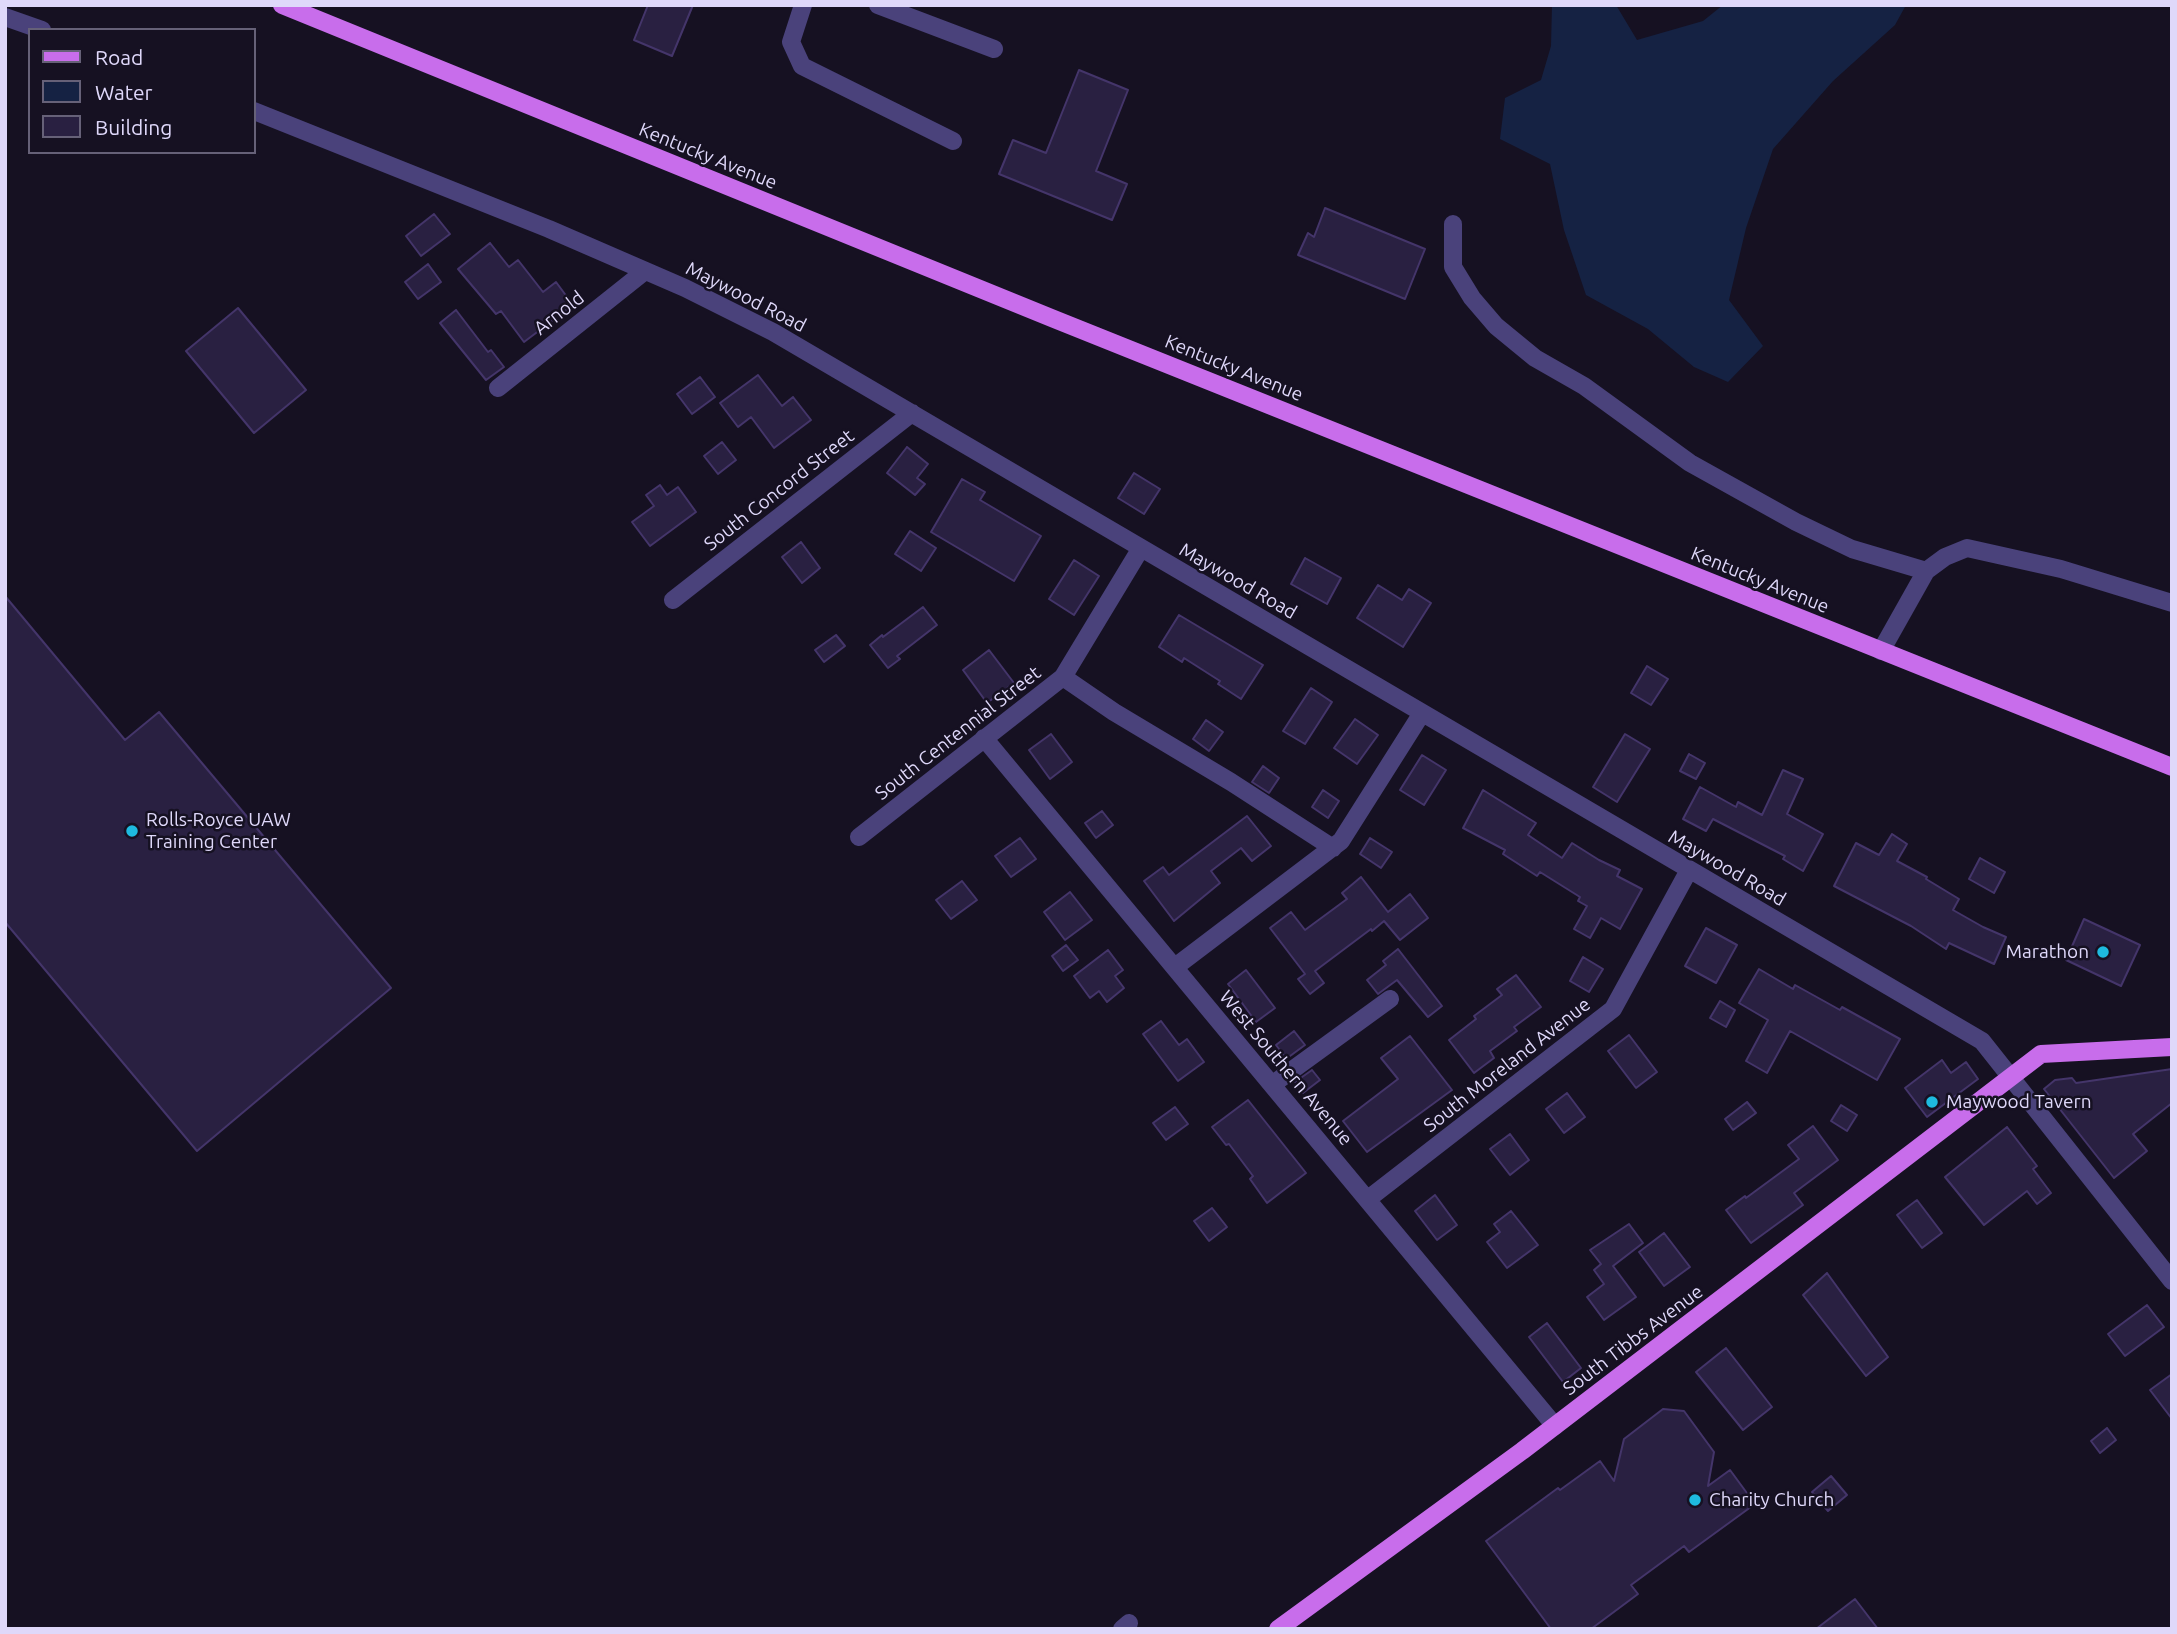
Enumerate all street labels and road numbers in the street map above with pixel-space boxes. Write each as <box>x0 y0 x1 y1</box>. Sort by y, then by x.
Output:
street label: Kentucky Avenue <box>636 118 780 194</box>
street label: Maywood Road <box>682 257 810 337</box>
street label: Arnold <box>529 286 589 340</box>
street label: Kentucky Avenue <box>1162 330 1306 406</box>
street label: South Concord Street <box>700 424 858 556</box>
street label: Maywood Road <box>1175 538 1301 624</box>
street label: Kentucky Avenue <box>1688 542 1832 618</box>
street label: South Centennial Street <box>871 661 1045 805</box>
street label: Maywood Road <box>1664 825 1790 911</box>
street label: West Southern Avenue <box>1215 986 1357 1150</box>
street label: South Moreland Avenue <box>1419 993 1595 1137</box>
street label: South Tibbs Avenue <box>1559 1280 1707 1400</box>

